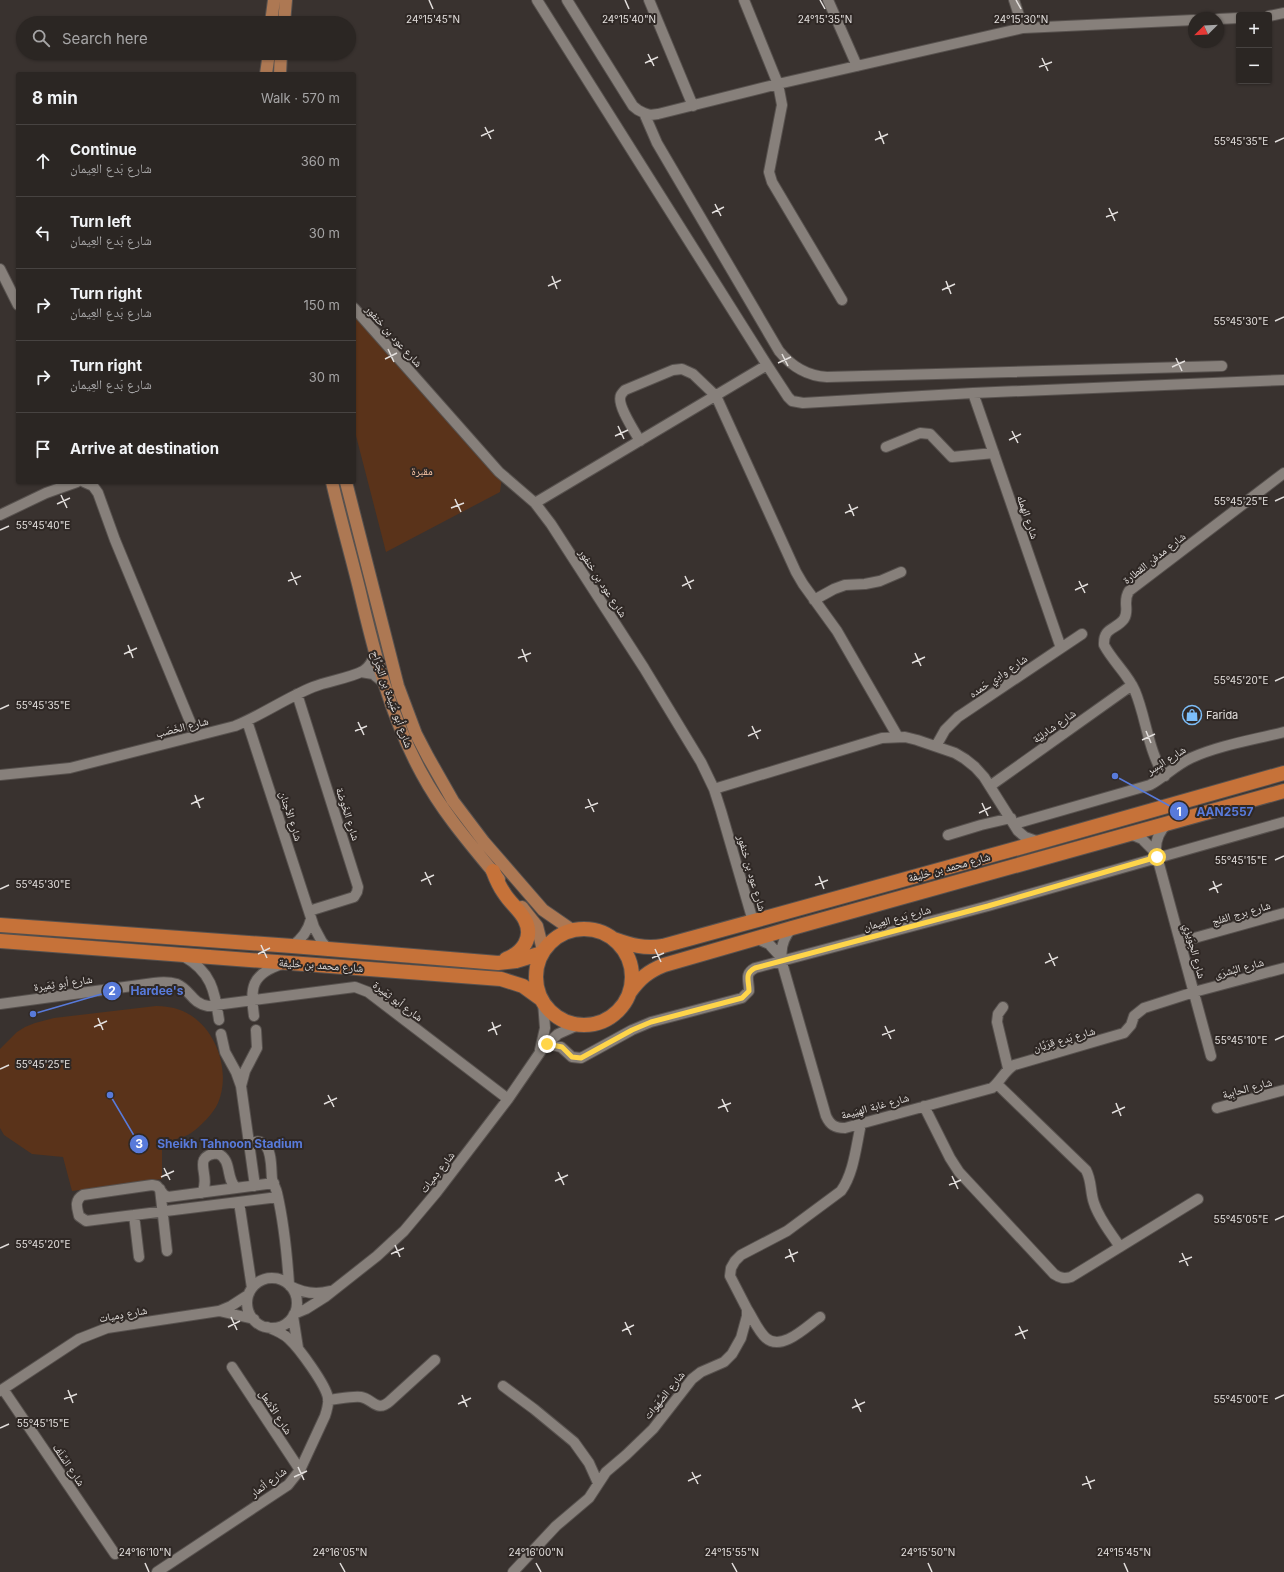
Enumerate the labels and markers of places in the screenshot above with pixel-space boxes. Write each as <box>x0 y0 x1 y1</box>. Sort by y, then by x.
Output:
shop icon: Farida <box>1181 704 1203 726</box>
place label: Farida <box>1206 708 1238 722</box>
callout: AAN2557 <box>1169 799 1262 823</box>
callout: Hardee's <box>102 979 191 1003</box>
callout: Sheikh Tahnoon Stadium <box>129 1132 311 1156</box>

